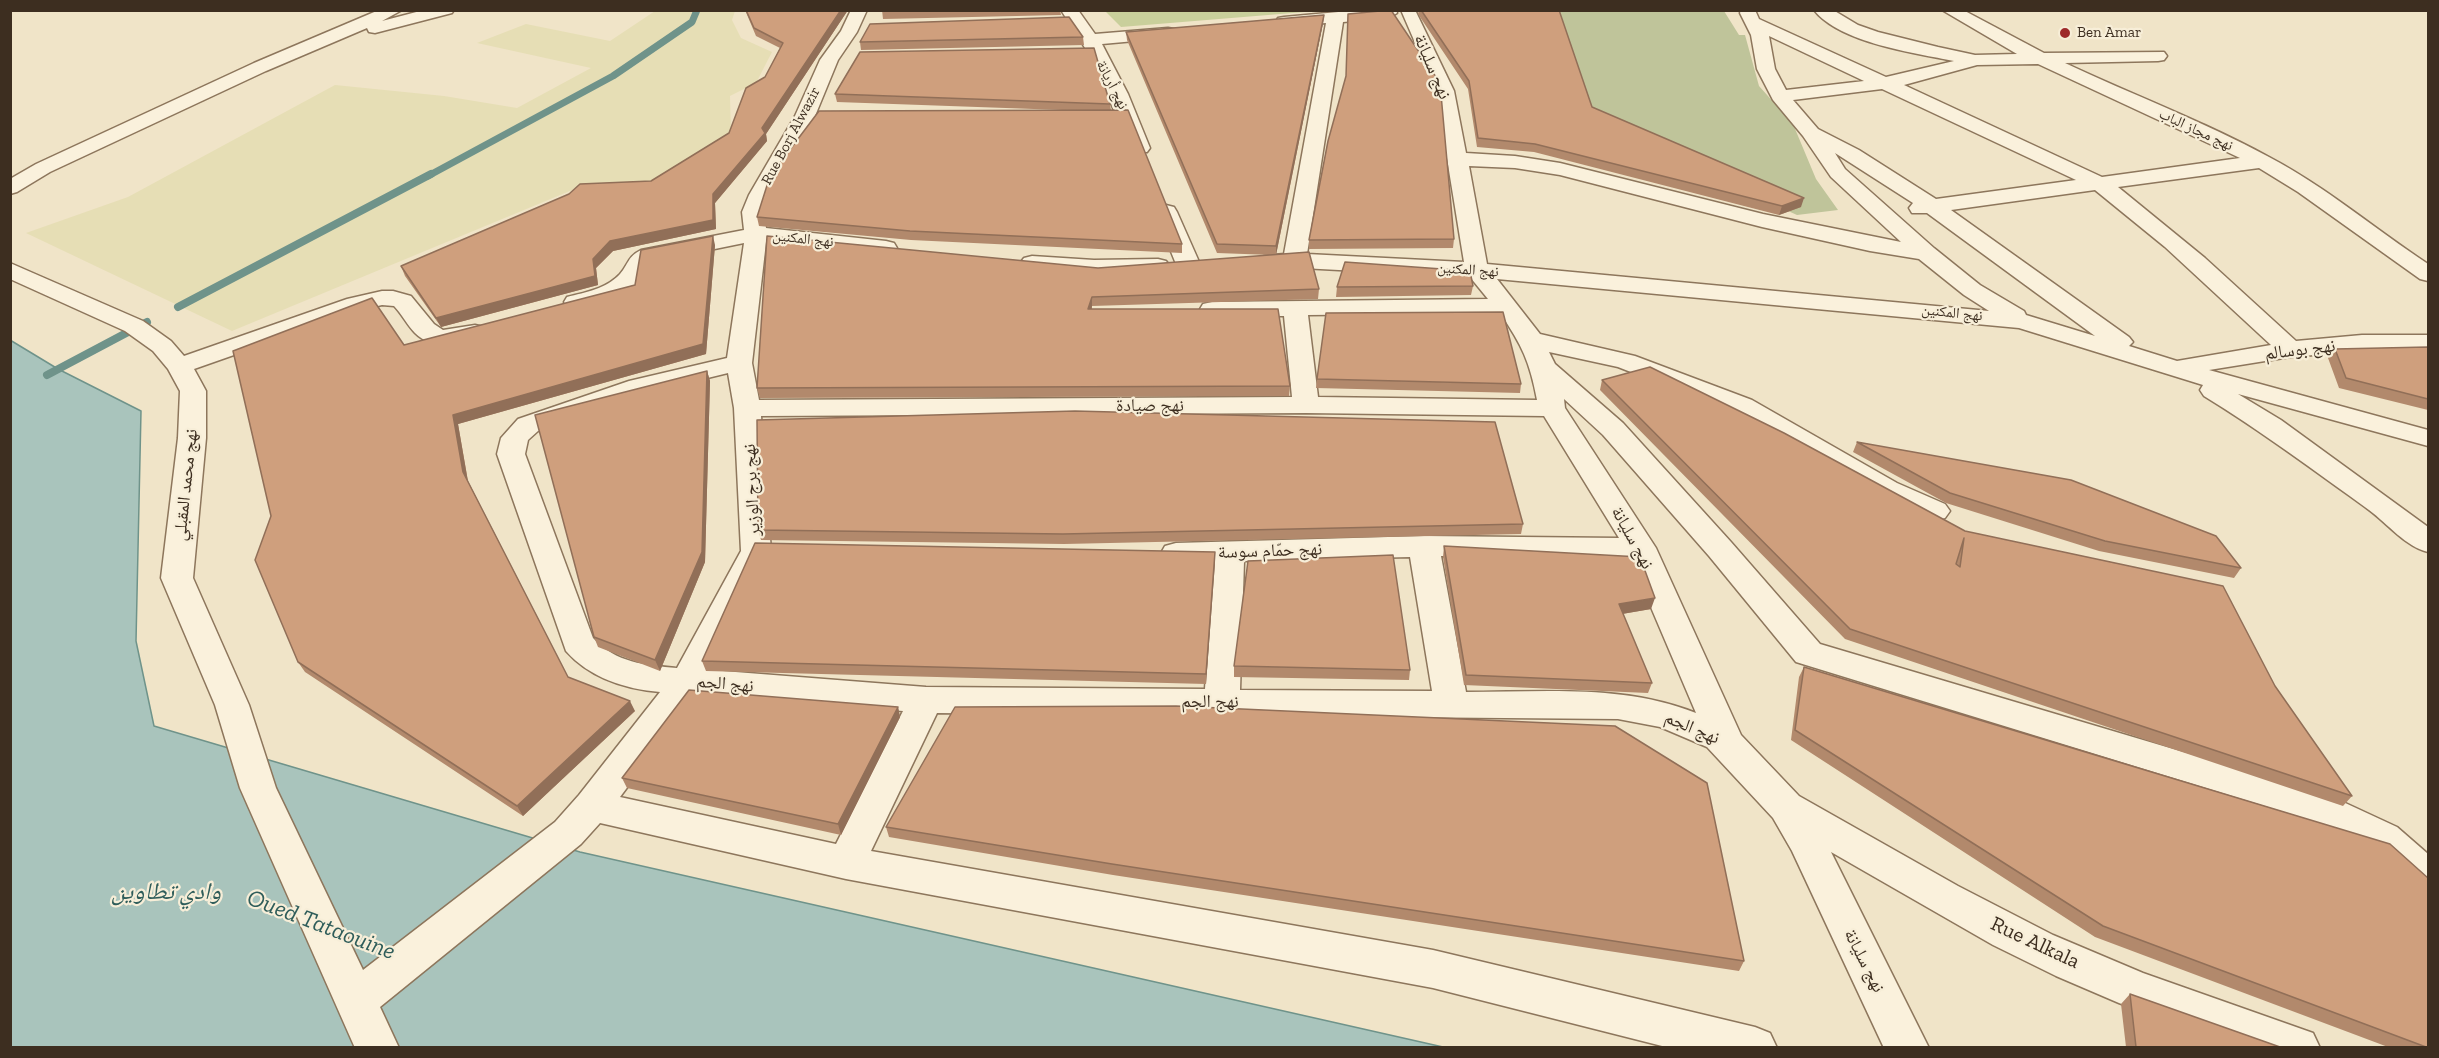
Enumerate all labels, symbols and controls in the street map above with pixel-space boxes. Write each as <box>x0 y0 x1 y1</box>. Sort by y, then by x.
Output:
place label: Ben Amar <box>2077 24 2141 42</box>
marker: Ben Amar <box>2058 26 2072 40</box>
street label: نهج سليانة <box>1409 31 1455 103</box>
street label: نهج أريانة <box>1092 58 1132 112</box>
street label: Rue Borj Alwazir <box>758 84 824 188</box>
street label: نهج مجاز الباب <box>2156 105 2236 155</box>
street label: نهج المكنين <box>771 227 835 251</box>
street label: نهج المكنين <box>1437 259 1499 281</box>
street label: نهج المكنين <box>1920 301 1984 325</box>
street label: نهج بوسالم <box>2263 335 2337 365</box>
street label: نهج صيادة <box>1116 395 1184 417</box>
street label: نهج محمد المقبلي <box>169 428 203 542</box>
street label: نهج برج الوزير <box>739 443 765 537</box>
street label: نهج سليانة <box>1606 503 1658 573</box>
street label: نهج حمّام سوسة <box>1217 538 1323 564</box>
street label: نهج الجم <box>695 671 755 697</box>
street label: نهج الجم <box>1181 691 1239 713</box>
street label: نهج الجم <box>1661 707 1723 749</box>
water label: وادي تطاوين <box>111 878 221 906</box>
water label: Oued Tataouine <box>243 884 399 966</box>
street label: Rue Alkala <box>1986 911 2084 975</box>
street label: نهج سليانة <box>1839 926 1889 996</box>

